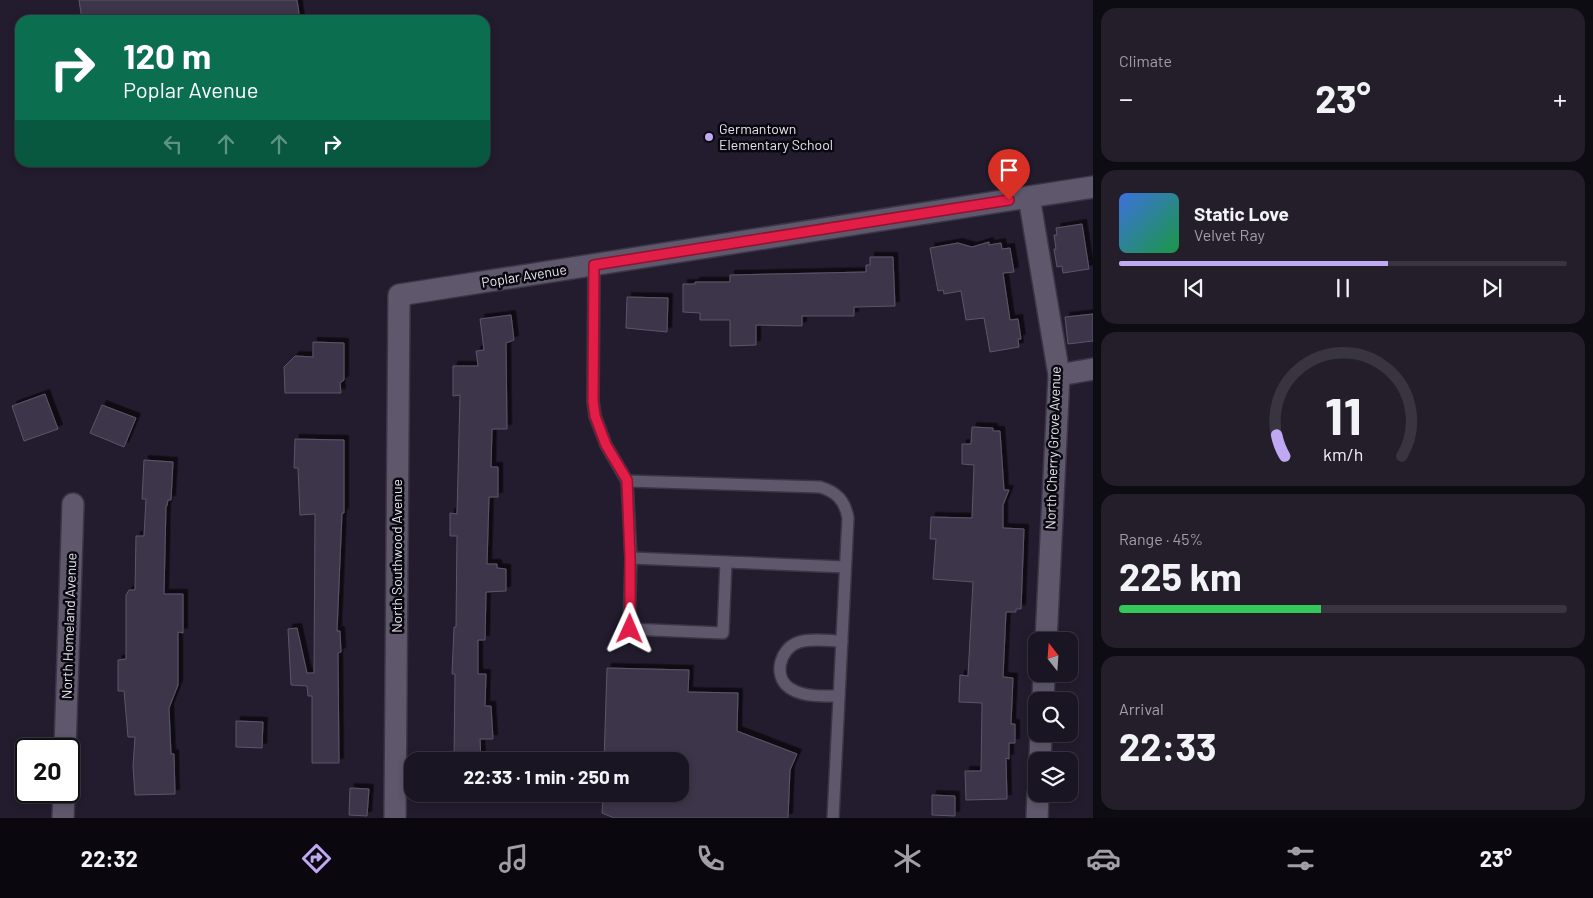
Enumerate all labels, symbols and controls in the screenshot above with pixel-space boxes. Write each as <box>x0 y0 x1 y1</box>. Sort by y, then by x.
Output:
text: 120 m <box>123 34 211 76</box>
icon: right <box>40 35 105 100</box>
text: Climate <box>1119 51 1172 70</box>
text: 23° <box>1315 75 1371 121</box>
text: Poplar Avenue <box>123 76 258 102</box>
text: − <box>1119 81 1133 115</box>
text: + <box>1553 81 1567 115</box>
place label: Germantown Elementary School <box>719 120 833 153</box>
icon: left <box>159 130 187 158</box>
icon: ahead <box>212 130 240 158</box>
icon: ahead <box>265 130 293 158</box>
icon: right <box>318 130 346 158</box>
marker: Germantown Elementary School <box>703 131 715 143</box>
pin <box>988 149 1030 200</box>
icon: arrive <box>995 156 1023 184</box>
text: Static Love <box>1194 202 1289 225</box>
text: Velvet Ray <box>1194 225 1265 244</box>
street label: Poplar Avenue <box>480 260 568 291</box>
icon: previous <box>1180 274 1208 302</box>
icon: pause <box>1329 274 1357 302</box>
icon: next <box>1478 274 1506 302</box>
street label: North Cherry Grove Avenue <box>1041 366 1064 530</box>
text: 11 <box>1324 383 1362 445</box>
text: km/h <box>1323 443 1363 465</box>
street label: North Southwood Avenue <box>388 479 405 633</box>
text: Range · 45% <box>1119 529 1203 548</box>
street label: North Homeland Avenue <box>57 553 80 699</box>
text: 225 km <box>1119 553 1242 599</box>
position arrow <box>603 602 655 654</box>
north arrow <box>1028 632 1078 682</box>
map controls <box>1028 632 1078 802</box>
button: search <box>1028 692 1078 742</box>
text: Arrival <box>1119 699 1164 718</box>
text: 22:33 <box>1119 723 1216 769</box>
speed limit sign: 20 <box>15 738 80 803</box>
button: layers <box>1028 752 1078 802</box>
text: 22:33 · 1 min · 250 m <box>464 765 629 788</box>
icon: directions <box>299 841 334 876</box>
icon: music <box>496 841 531 876</box>
icon: phone <box>693 841 728 876</box>
icon: climate <box>890 841 925 876</box>
icon: car <box>1086 841 1121 876</box>
icon: filters <box>1283 841 1318 876</box>
text: 22:32 <box>81 845 138 871</box>
text: 23° <box>1480 845 1512 871</box>

